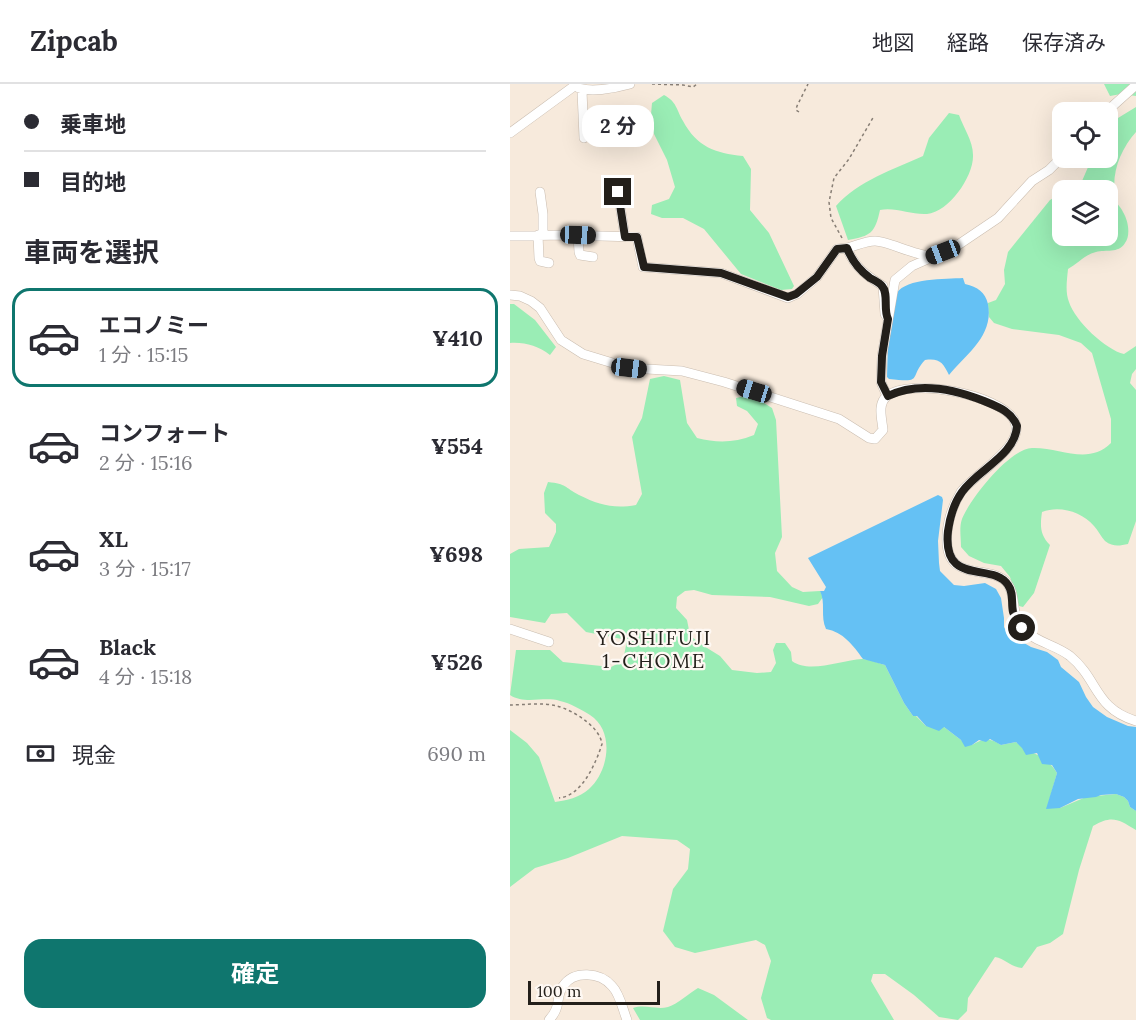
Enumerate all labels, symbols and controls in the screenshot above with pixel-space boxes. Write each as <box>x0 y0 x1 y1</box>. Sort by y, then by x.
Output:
text: Zipcab <box>30 23 118 59</box>
text: 地図 <box>872 29 914 56</box>
text: 経路 <box>947 29 989 56</box>
text: 保存済み <box>1022 29 1106 56</box>
map controls <box>1052 102 1118 246</box>
button: locate <box>1052 102 1118 168</box>
callout: 2 分 <box>582 105 654 147</box>
text: 乗車地 <box>60 110 126 138</box>
text: 2 分 <box>600 113 636 138</box>
text: 目的地 <box>60 168 126 196</box>
route end <box>604 178 631 205</box>
button: layers <box>1052 180 1118 246</box>
car <box>560 225 596 245</box>
text: 車両を選択 <box>24 235 159 269</box>
car <box>923 237 963 267</box>
icon: car <box>27 311 81 365</box>
text: エコノミー <box>99 311 209 339</box>
text: ¥410 <box>432 324 483 352</box>
text: 1 分 · 15:15 <box>99 342 188 367</box>
car <box>610 357 648 379</box>
car <box>734 377 774 405</box>
icon: car <box>27 419 81 473</box>
text: コンフォート <box>99 419 230 447</box>
text: ¥554 <box>431 432 483 460</box>
text: 2 分 · 15:16 <box>99 450 193 475</box>
text: XL <box>99 525 128 553</box>
icon: car <box>27 527 81 581</box>
text: ¥698 <box>429 540 483 568</box>
text: 3 分 · 15:17 <box>99 556 191 581</box>
route start <box>1008 614 1035 641</box>
district label: YOSHIFUJI 1-CHOME <box>595 625 712 673</box>
text: Black <box>99 633 156 661</box>
icon: car <box>27 635 81 689</box>
text: ¥526 <box>431 648 483 676</box>
text: 4 分 · 15:18 <box>99 664 192 689</box>
icon: cash <box>24 737 57 770</box>
text: 現金 <box>72 741 116 769</box>
text: 690 m <box>427 741 486 766</box>
button: 確定 <box>24 939 486 1008</box>
scale bar <box>528 978 660 1006</box>
text: 100 m <box>537 981 581 1001</box>

